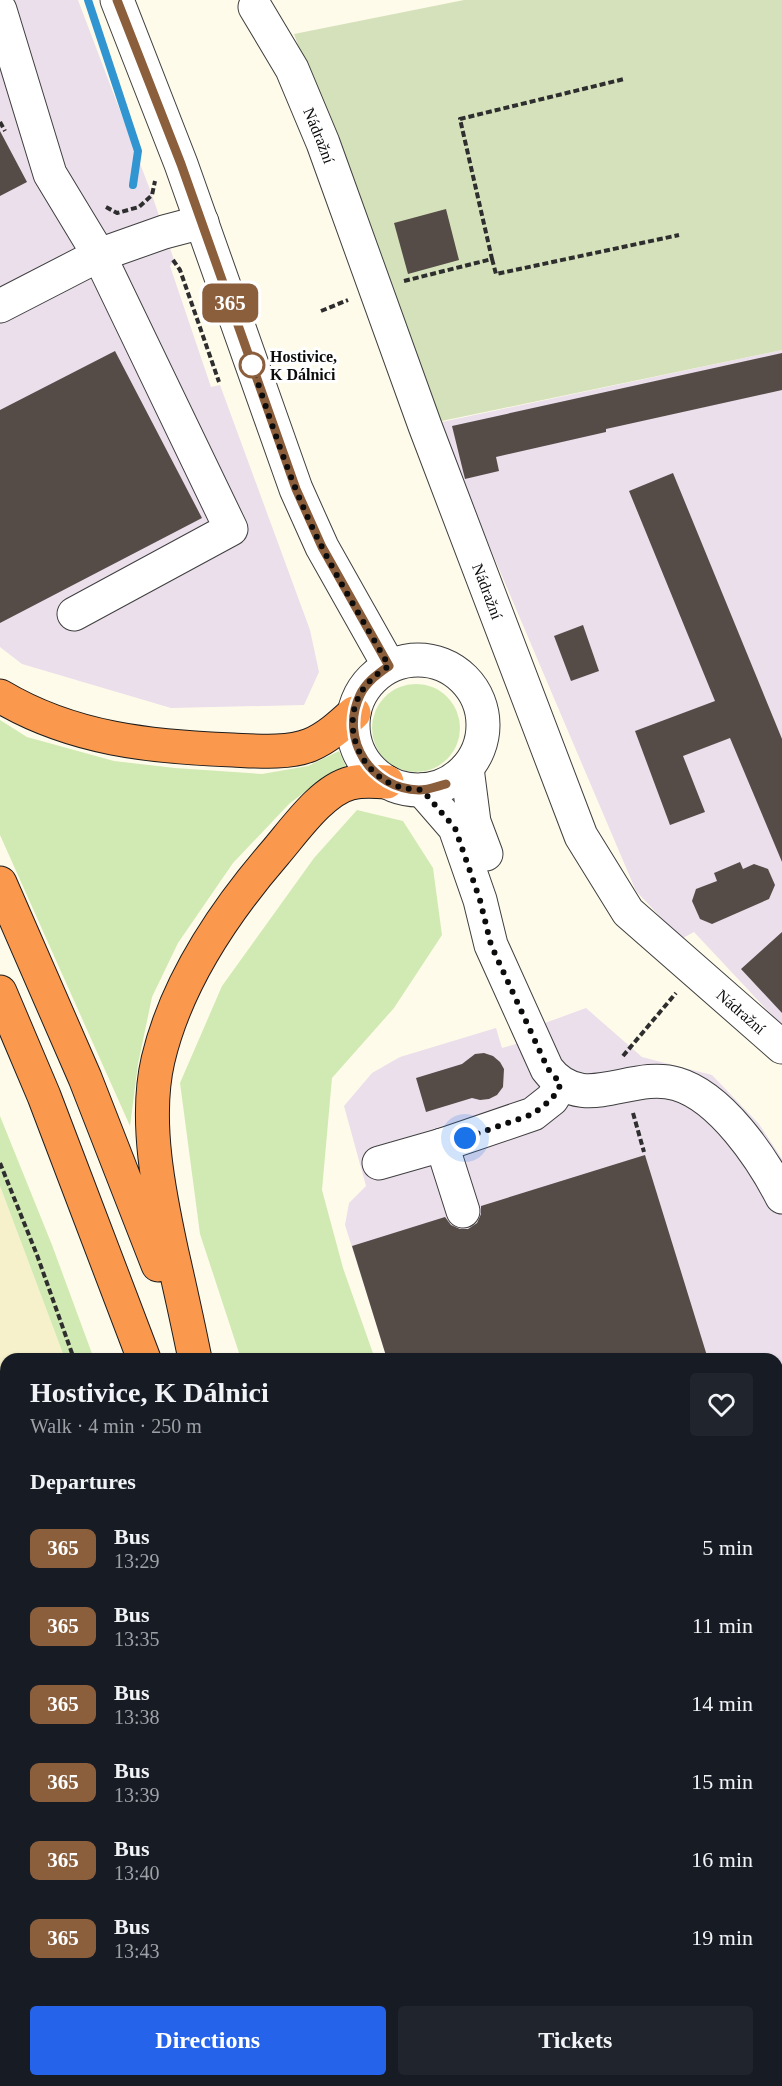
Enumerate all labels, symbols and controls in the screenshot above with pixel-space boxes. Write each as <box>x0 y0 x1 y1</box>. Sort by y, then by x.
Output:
street label: Nádražní <box>301 105 338 166</box>
line badge: 365 <box>196 284 264 322</box>
text: 365 <box>214 291 246 315</box>
place label: Hostivice, K Dálnici <box>270 348 337 383</box>
marker: Hostivice, K Dálnici <box>239 352 265 378</box>
street label: Nádražní <box>469 561 506 622</box>
street label: Nádražní <box>714 986 769 1037</box>
your location <box>450 1123 480 1153</box>
button: heart <box>690 1373 753 1436</box>
text: Hostivice, K Dálnici <box>30 1377 269 1408</box>
text: Walk · 4 min · 250 m <box>30 1415 202 1437</box>
text: Departures <box>30 1469 136 1494</box>
text: Bus <box>114 1524 149 1549</box>
text: 5 min <box>702 1535 753 1560</box>
text: 365 <box>47 1536 79 1560</box>
text: 13:29 <box>114 1550 160 1572</box>
text: Bus <box>114 1602 149 1627</box>
text: 11 min <box>692 1613 753 1638</box>
text: 365 <box>47 1614 79 1638</box>
text: 13:35 <box>114 1628 160 1650</box>
text: Bus <box>114 1680 149 1705</box>
text: 14 min <box>691 1691 753 1716</box>
text: 365 <box>47 1692 79 1716</box>
text: 13:38 <box>114 1706 160 1728</box>
text: Bus <box>114 1758 149 1783</box>
text: 15 min <box>691 1769 753 1794</box>
text: 365 <box>47 1770 79 1794</box>
text: 13:39 <box>114 1784 160 1806</box>
text: Bus <box>114 1836 149 1861</box>
text: 16 min <box>691 1847 753 1872</box>
text: 365 <box>47 1848 79 1872</box>
text: 13:40 <box>114 1862 160 1884</box>
text: Bus <box>114 1914 149 1939</box>
text: 19 min <box>691 1925 753 1950</box>
text: 365 <box>47 1926 79 1950</box>
text: 13:43 <box>114 1940 160 1962</box>
button: Directions <box>30 2006 386 2075</box>
button: Tickets <box>398 2006 753 2075</box>

